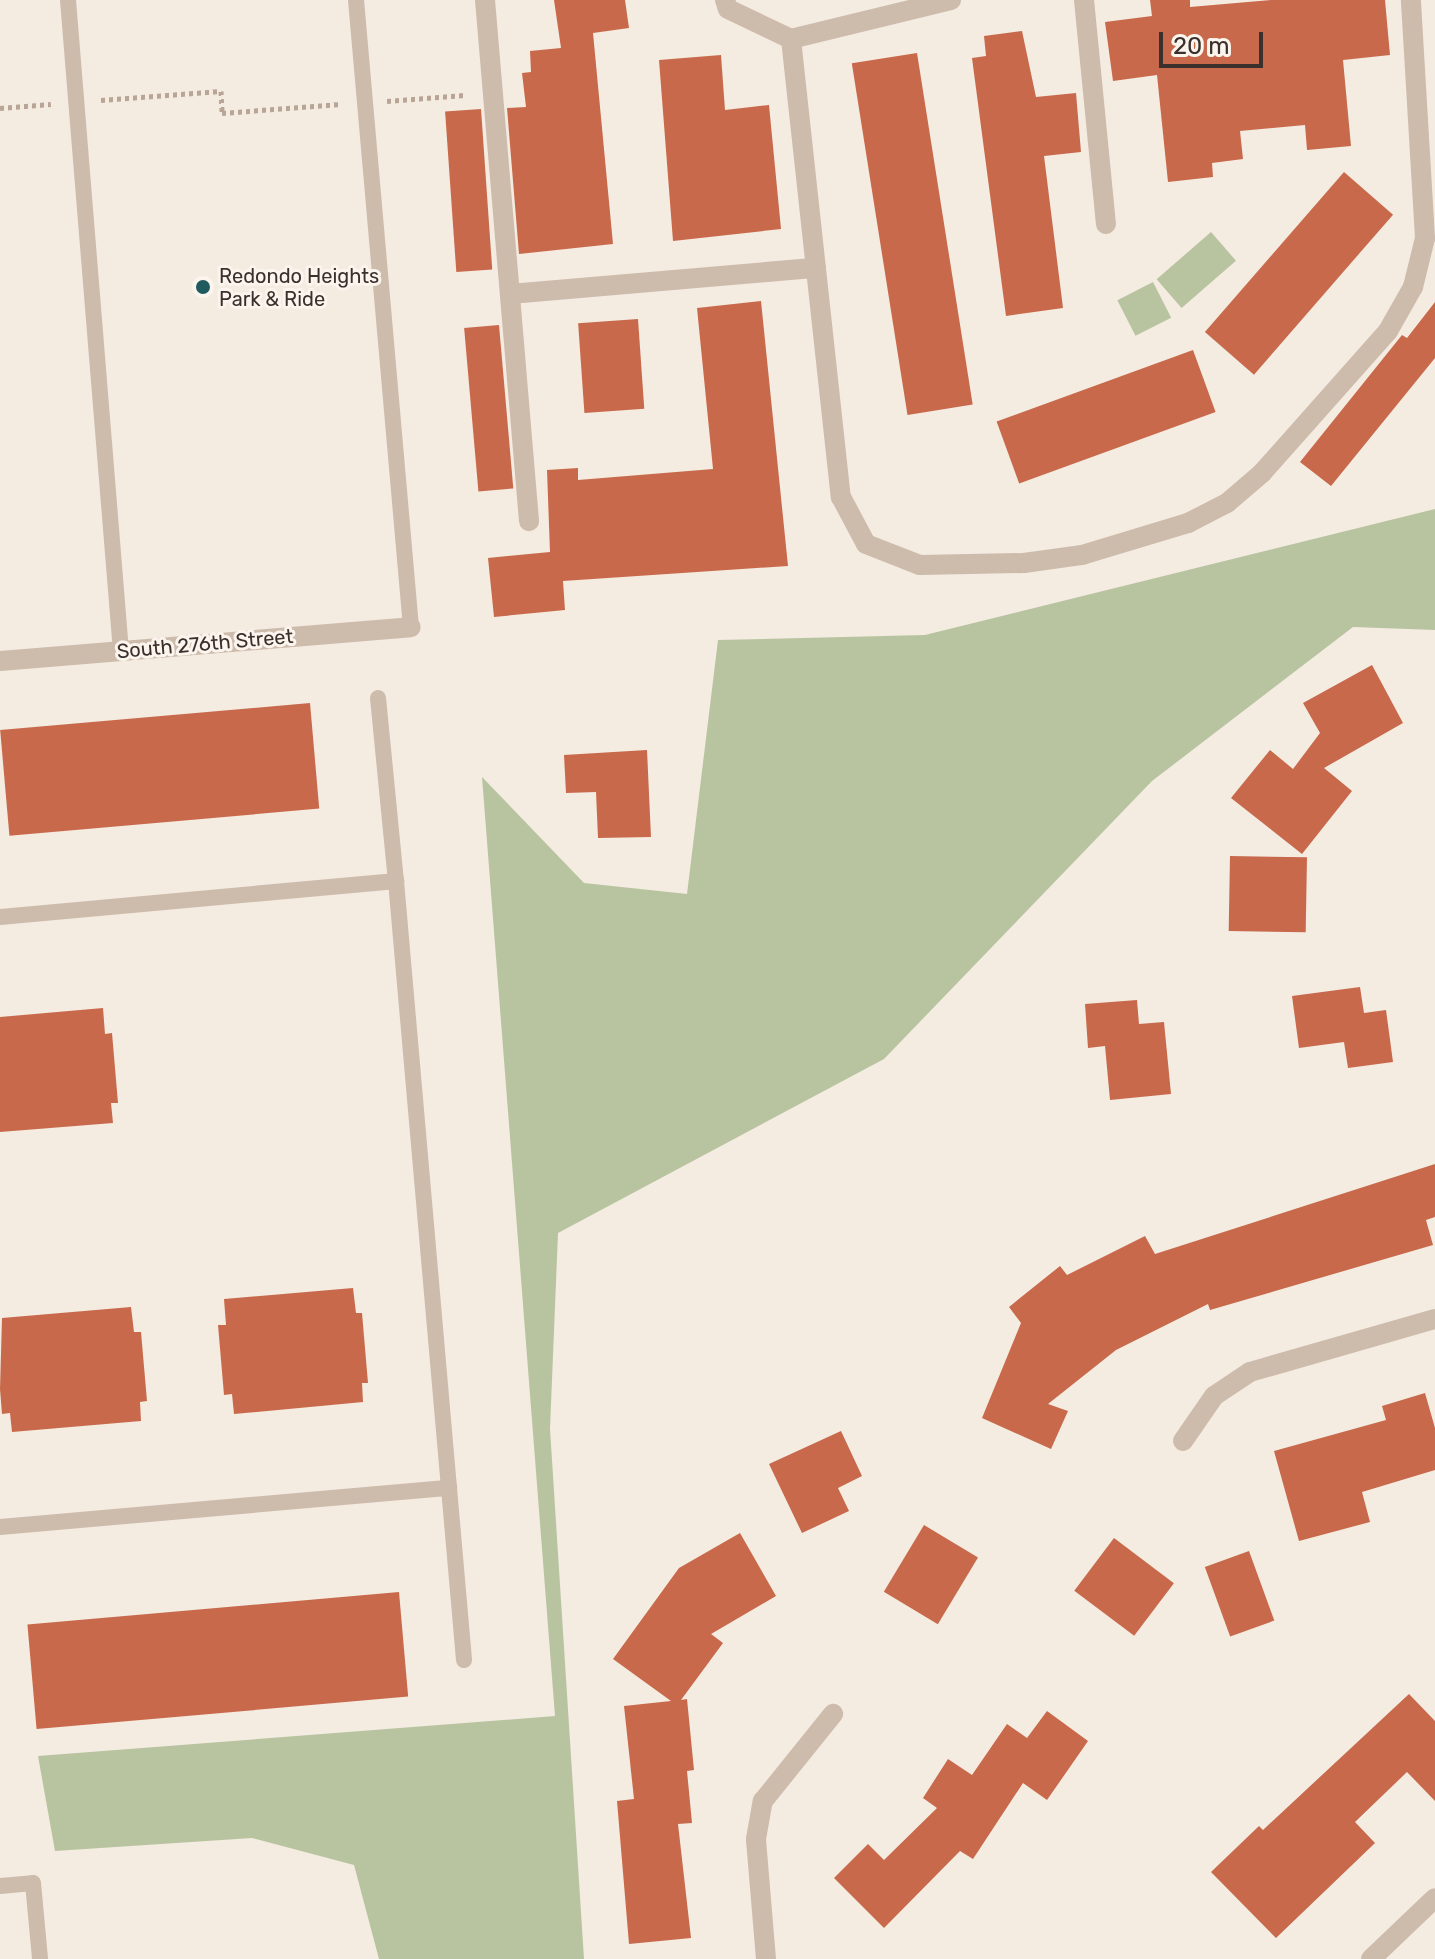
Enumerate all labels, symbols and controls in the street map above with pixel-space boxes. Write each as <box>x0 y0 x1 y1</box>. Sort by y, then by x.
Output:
scale bar <box>1163 16 1267 66</box>
text: 20 m <box>1173 32 1230 60</box>
place label: Redondo Heights Park & Ride <box>219 264 379 311</box>
marker: Redondo Heights Park & Ride <box>194 278 212 296</box>
street label: South 276th Street <box>116 624 294 664</box>

